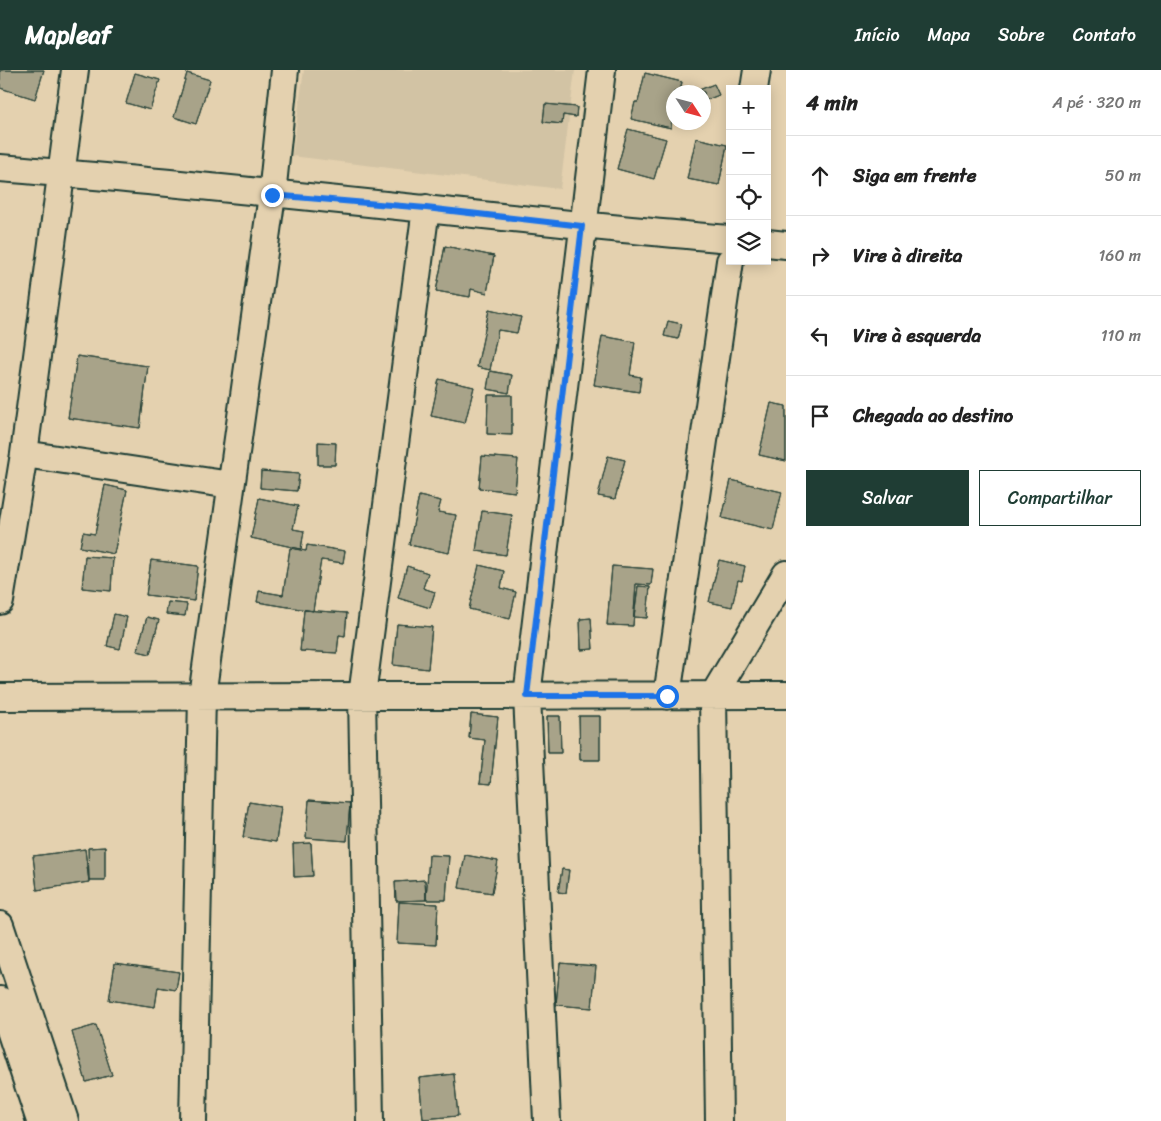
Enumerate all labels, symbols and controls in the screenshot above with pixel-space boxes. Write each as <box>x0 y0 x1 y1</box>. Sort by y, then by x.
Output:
text: Mapleaf <box>25 14 111 56</box>
text: Início <box>855 19 900 51</box>
text: Mapa <box>928 19 970 51</box>
text: Sobre <box>998 19 1045 51</box>
text: Contato <box>1073 19 1136 51</box>
text: 4 min <box>806 84 858 122</box>
north arrow <box>666 85 711 130</box>
map controls <box>726 85 771 265</box>
button: + <box>726 85 771 130</box>
text: A pé · 320 m <box>1052 88 1141 117</box>
button: − <box>726 130 771 175</box>
text: Siga em frente <box>853 159 976 192</box>
text: 50 m <box>1105 161 1141 190</box>
icon: ahead <box>806 162 834 190</box>
button: locate <box>726 175 771 220</box>
route end <box>261 184 284 207</box>
button: layers <box>726 220 771 265</box>
text: Vire à direita <box>853 239 962 272</box>
text: 160 m <box>1098 241 1141 270</box>
icon: right <box>806 242 834 270</box>
text: Vire à esquerda <box>853 319 981 352</box>
text: 110 m <box>1101 321 1141 350</box>
icon: left <box>806 322 834 350</box>
text: Chegada ao destino <box>853 399 1013 432</box>
icon: arrive <box>806 402 834 430</box>
button: Salvar <box>806 470 969 526</box>
button: Compartilhar <box>979 470 1141 526</box>
route start <box>656 685 679 708</box>

